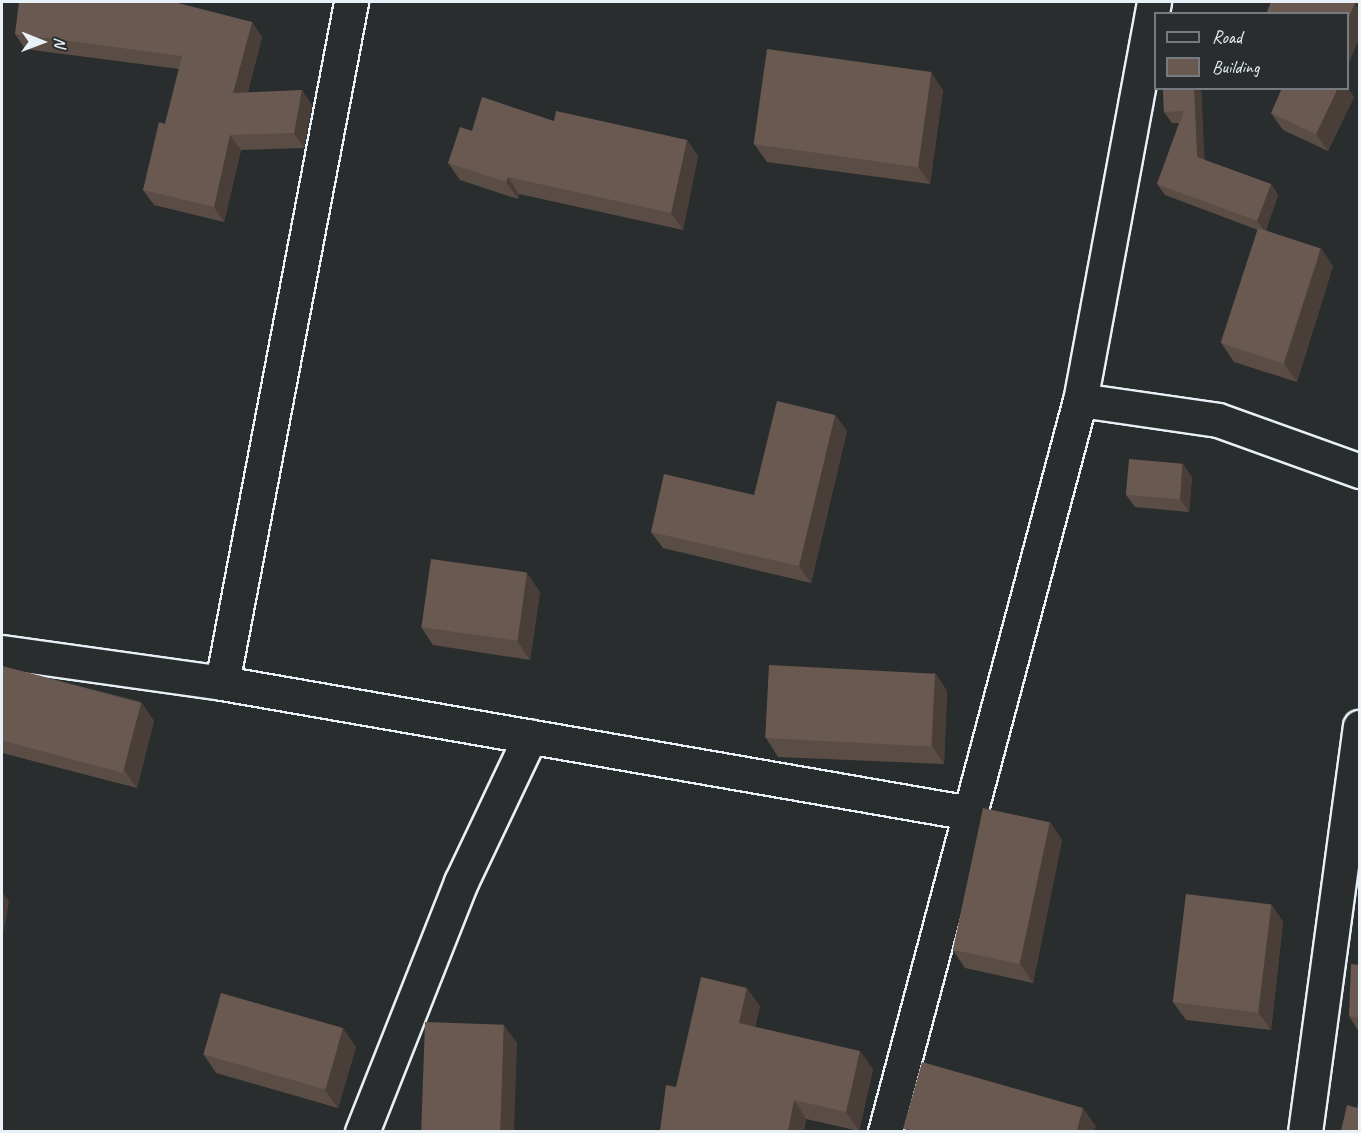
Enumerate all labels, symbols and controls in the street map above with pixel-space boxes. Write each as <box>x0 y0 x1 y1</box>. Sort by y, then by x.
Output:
north arrow <box>12 12 72 72</box>
legend <box>1154 12 1349 90</box>
text: Road <box>1212 26 1242 48</box>
text: N <box>50 37 70 47</box>
text: Building <box>1212 56 1259 78</box>

